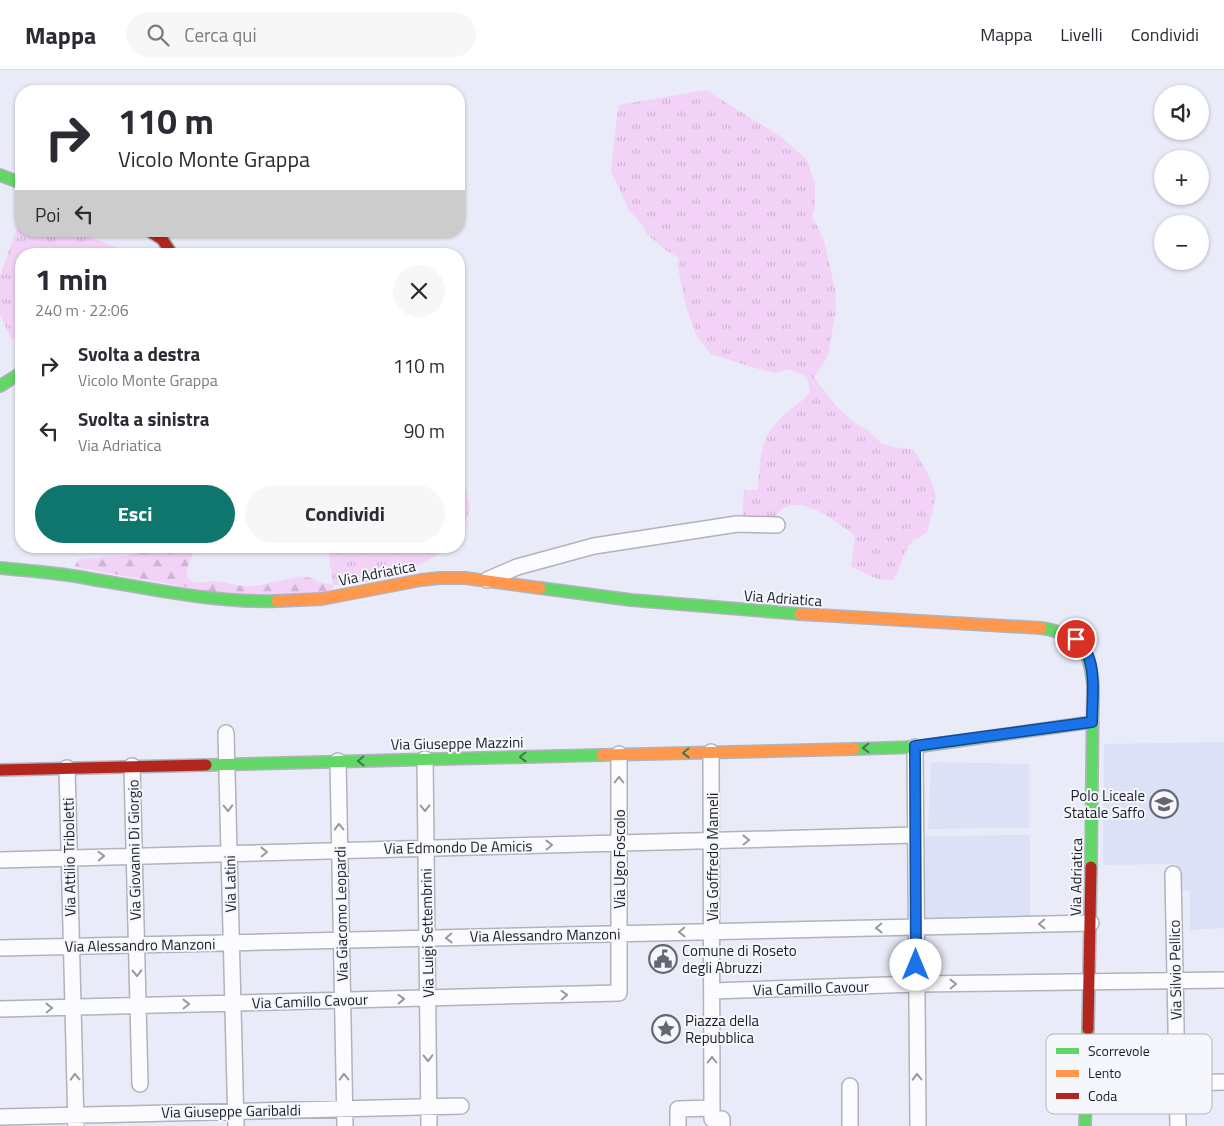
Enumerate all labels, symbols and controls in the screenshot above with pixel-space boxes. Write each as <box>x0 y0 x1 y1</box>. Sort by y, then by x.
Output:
search box <box>126 12 476 57</box>
text: Mappa <box>25 17 96 53</box>
text: Cerca qui <box>184 20 257 49</box>
icon: search <box>144 21 172 49</box>
text: Mappa <box>980 21 1032 48</box>
text: Livelli <box>1060 21 1103 48</box>
text: Condividi <box>1131 21 1199 48</box>
map controls <box>1154 85 1209 270</box>
button: sound <box>1154 85 1209 140</box>
text: 110 m <box>118 94 214 148</box>
icon: right <box>35 105 100 170</box>
text: Vicolo Monte Grappa <box>118 142 310 176</box>
button: + <box>1154 150 1209 205</box>
text: Poi <box>35 200 60 229</box>
icon: left <box>70 200 98 228</box>
button: − <box>1154 215 1209 270</box>
text: 1 min <box>35 256 108 302</box>
button: close <box>393 265 445 317</box>
text: 240 m · 22:06 <box>35 298 129 322</box>
text: Svolta a destra <box>78 339 200 368</box>
text: 110 m <box>393 351 445 380</box>
icon: right <box>35 352 63 380</box>
text: Vicolo Monte Grappa <box>78 368 218 392</box>
text: Svolta a sinistra <box>78 404 209 433</box>
text: 90 m <box>404 416 445 445</box>
icon: left <box>35 417 63 445</box>
text: Via Adriatica <box>78 433 161 457</box>
button: Esci <box>35 485 235 543</box>
button: Condividi <box>245 485 445 543</box>
street label: Via Adriatica <box>336 554 418 592</box>
street label: Via Adriatica <box>743 584 823 612</box>
pin <box>1055 618 1097 660</box>
icon: arrive <box>1062 625 1090 653</box>
street label: Via Giuseppe Mazzini <box>390 730 524 756</box>
one-way arrow <box>862 743 870 753</box>
one-way arrow <box>682 747 690 758</box>
one-way arrow <box>519 751 527 762</box>
one-way arrow <box>357 755 365 766</box>
one-way arrow <box>614 776 624 784</box>
street label: Via Giovanni Di Giorgio <box>121 779 147 921</box>
place label: Polo Liceale Statale Saffo <box>1064 784 1145 824</box>
school or university icon: Polo Liceale Statale Saffo <box>1149 789 1179 819</box>
street label: Via Goffredo Mameli <box>701 793 724 921</box>
street label: Via Attilio Triboletti <box>56 797 82 917</box>
one-way arrow <box>420 804 431 812</box>
one-way arrow <box>222 805 233 813</box>
street label: Via Ugo Foscolo <box>608 809 631 909</box>
one-way arrow <box>334 823 344 831</box>
street label: Via Edmondo De Amicis <box>383 834 533 860</box>
one-way arrow <box>742 834 750 845</box>
street label: Via Adriatica <box>1064 837 1088 916</box>
one-way arrow <box>545 839 553 850</box>
street label: Via Giacomo Leopardi <box>328 846 354 982</box>
one-way arrow <box>260 847 268 857</box>
one-way arrow <box>98 851 105 861</box>
street label: Via Latini <box>218 855 242 913</box>
street label: Via Luigi Settembrini <box>414 868 440 998</box>
one-way arrow <box>1038 919 1046 929</box>
street label: Via Silvio Pellico <box>1163 920 1187 1020</box>
street label: Via Alessandro Manzoni <box>469 922 621 948</box>
one-way arrow <box>875 923 883 933</box>
one-way arrow <box>678 927 686 938</box>
street label: Via Alessandro Manzoni <box>64 932 216 958</box>
one-way arrow <box>445 933 453 943</box>
position arrow <box>889 938 941 990</box>
place label: Comune di Roseto degli Abruzzi <box>682 939 797 979</box>
public building icon: Comune di Roseto degli Abruzzi <box>648 944 678 974</box>
one-way arrow <box>132 969 142 977</box>
street label: Via Camillo Cavour <box>753 974 869 1002</box>
one-way arrow <box>950 979 957 989</box>
street label: Via Camillo Cavour <box>252 987 368 1015</box>
one-way arrow <box>560 989 568 1000</box>
one-way arrow <box>398 994 406 1004</box>
one-way arrow <box>183 999 191 1010</box>
one-way arrow <box>45 1003 53 1013</box>
place label: Piazza della Repubblica <box>685 1009 760 1049</box>
place icon: Piazza della Repubblica <box>651 1014 681 1044</box>
legend <box>1046 1034 1212 1114</box>
text: Scorrevole <box>1088 1040 1150 1061</box>
one-way arrow <box>423 1054 433 1062</box>
one-way arrow <box>707 1055 717 1063</box>
text: Lento <box>1088 1062 1122 1083</box>
one-way arrow <box>70 1073 80 1081</box>
one-way arrow <box>339 1073 349 1081</box>
one-way arrow <box>912 1073 922 1081</box>
text: Coda <box>1088 1085 1117 1106</box>
street label: Via Giuseppe Garibaldi <box>161 1098 301 1124</box>

